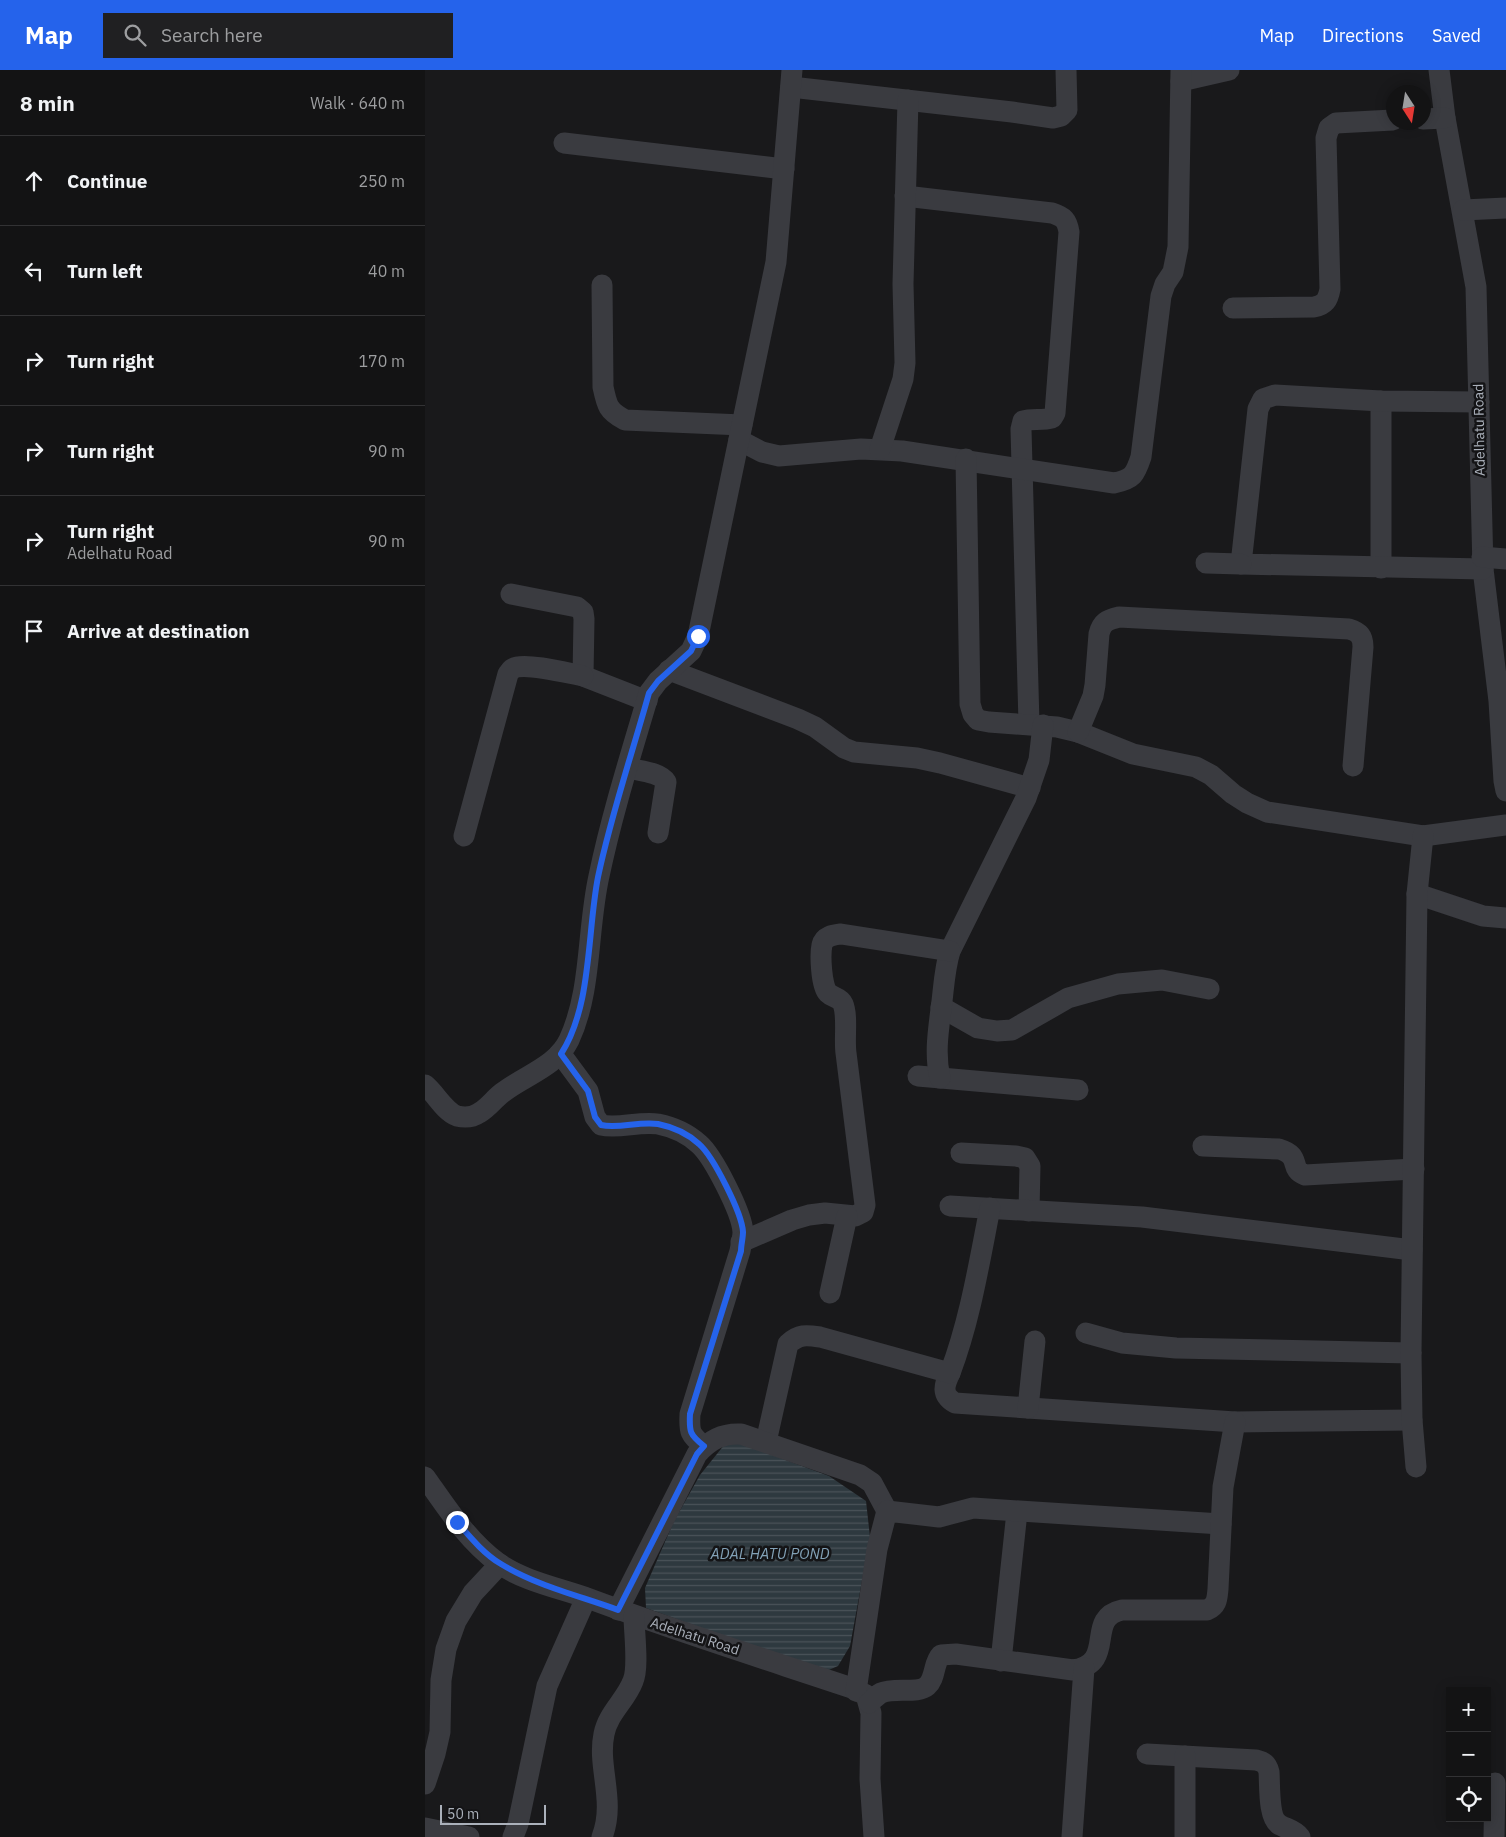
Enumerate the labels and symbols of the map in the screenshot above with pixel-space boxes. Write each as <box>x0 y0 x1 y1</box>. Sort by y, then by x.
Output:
north arrow <box>1386 85 1431 130</box>
street label: Adelhatu Road <box>1469 384 1489 476</box>
route start <box>687 625 710 648</box>
route end <box>446 1511 469 1534</box>
water label: ADAL HATU POND <box>710 1544 830 1563</box>
street label: Adelhatu Road <box>648 1613 742 1659</box>
scale bar <box>440 1802 546 1825</box>

